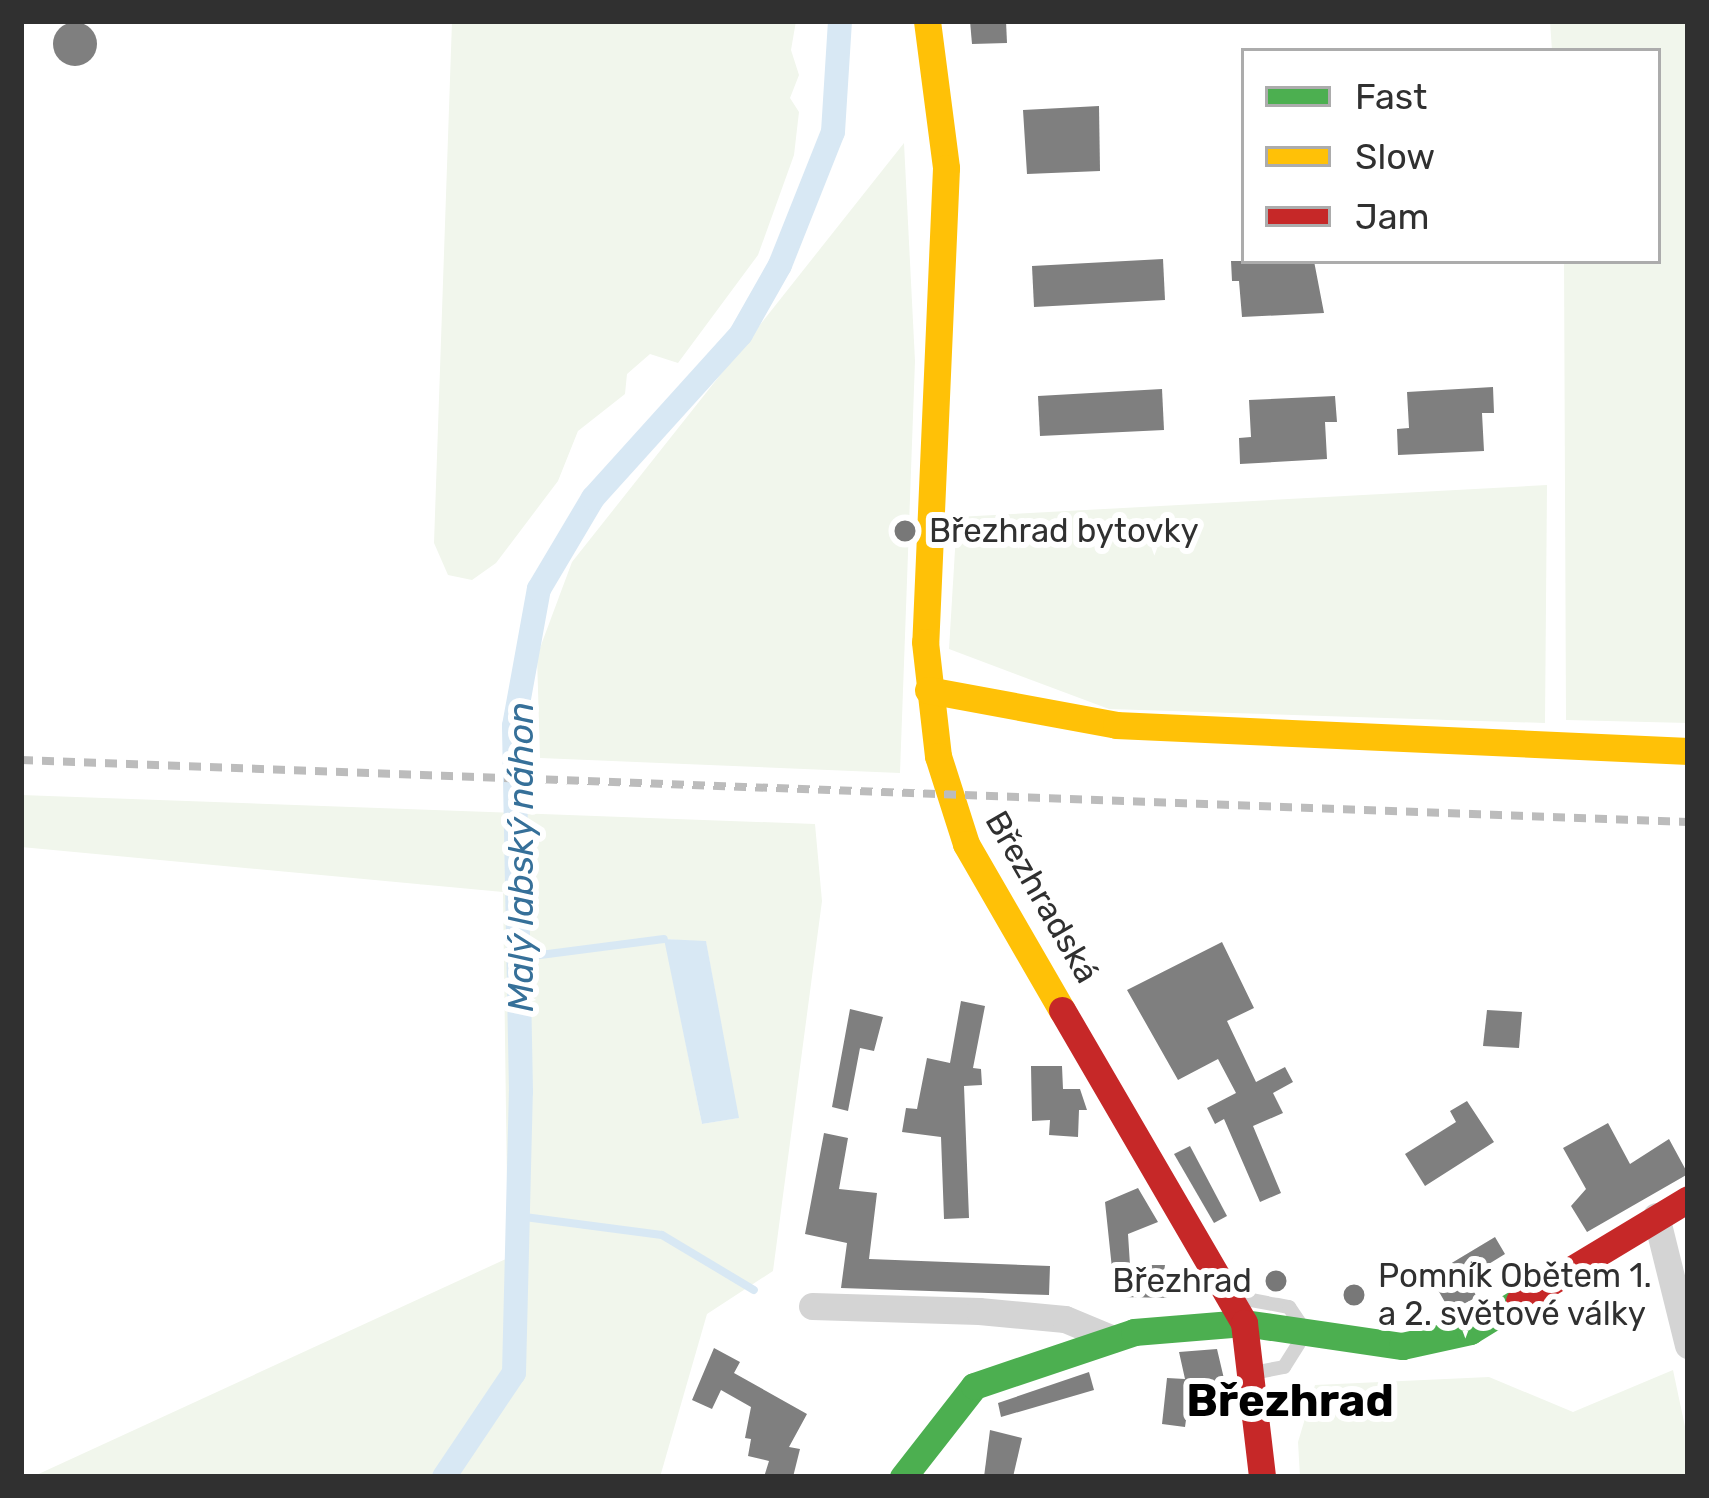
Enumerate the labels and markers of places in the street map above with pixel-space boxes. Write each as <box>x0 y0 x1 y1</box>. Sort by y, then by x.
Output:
place label: Březhrad bytovky <box>929 511 1199 551</box>
marker: Březhrad bytovky <box>892 518 918 544</box>
place label: Pomník Obětem 1. a 2. světové války <box>1378 1256 1652 1334</box>
place label: Březhrad <box>1112 1261 1252 1301</box>
marker: Březhrad <box>1263 1268 1289 1294</box>
marker: Pomník Obětem 1. a 2. světové války <box>1341 1282 1367 1308</box>

